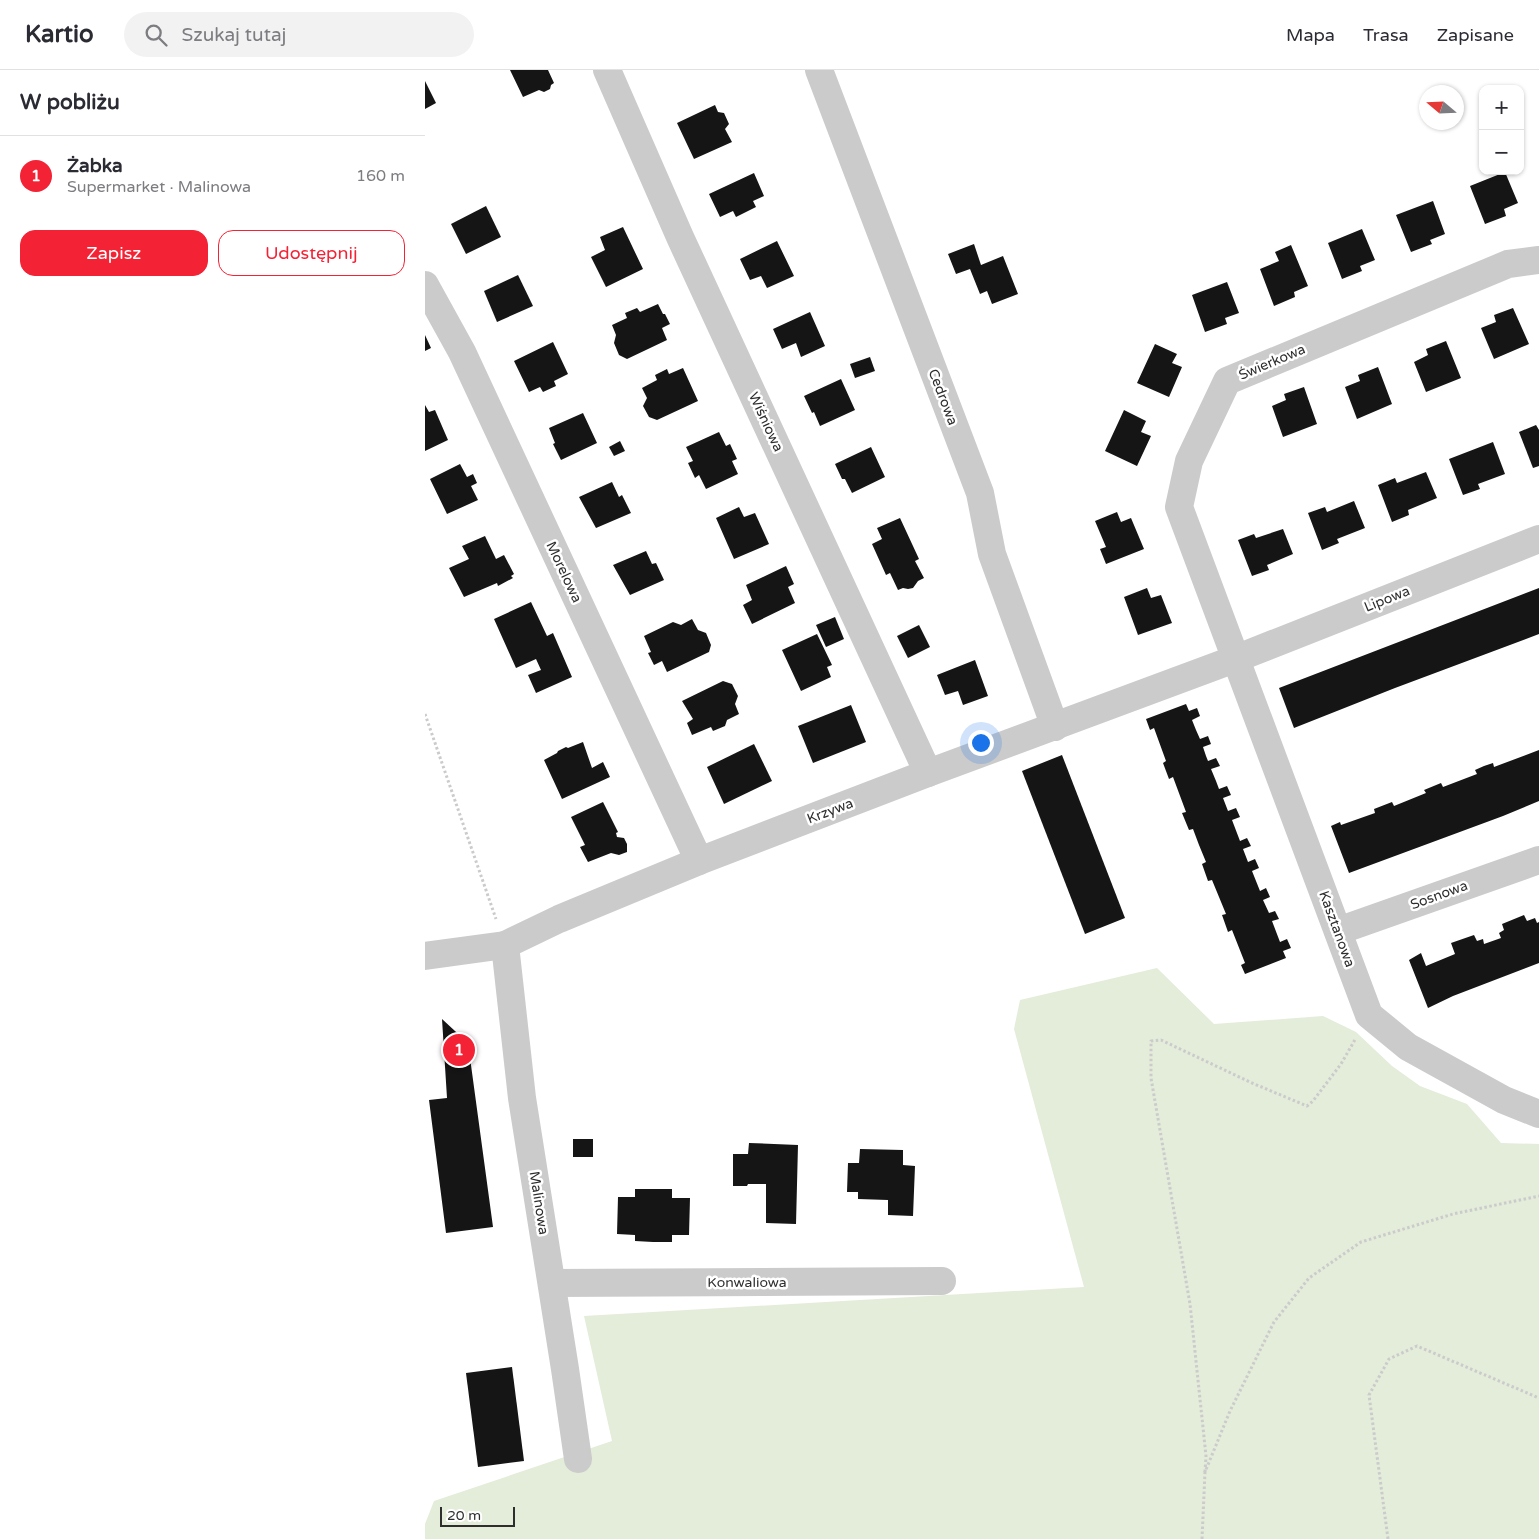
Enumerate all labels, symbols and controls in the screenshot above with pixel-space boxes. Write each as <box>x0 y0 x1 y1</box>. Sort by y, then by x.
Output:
search box <box>124 12 474 57</box>
text: Kartio <box>25 20 94 49</box>
icon: search <box>142 21 170 49</box>
text: Szukaj tutaj <box>182 24 286 46</box>
text: Mapa <box>1286 24 1335 46</box>
text: Trasa <box>1363 24 1409 46</box>
text: Zapisane <box>1437 24 1514 46</box>
north arrow <box>1419 85 1464 130</box>
map controls <box>1479 85 1524 175</box>
button: + <box>1479 85 1524 130</box>
text: W pobliżu <box>20 90 120 115</box>
button: − <box>1479 130 1524 175</box>
text: Żabka <box>67 155 123 177</box>
text: 1 <box>31 166 41 186</box>
text: 160 m <box>356 166 405 186</box>
text: Supermarket · Malinowa <box>67 177 251 197</box>
button: Zapisz <box>20 230 208 276</box>
button: Udostępnij <box>218 230 405 276</box>
street label: Świerkowa <box>1236 340 1308 384</box>
street label: Cedrowa <box>925 367 961 427</box>
street label: Wiśniowa <box>745 390 787 454</box>
street label: Morelowa <box>542 539 586 605</box>
street label: Lipowa <box>1362 582 1412 616</box>
your location <box>968 730 994 756</box>
street label: Krzywa <box>804 794 856 828</box>
street label: Sosnowa <box>1408 877 1470 913</box>
street label: Kasztanowa <box>1315 889 1359 969</box>
pin: 1 <box>443 1031 475 1069</box>
street label: Malinowa <box>526 1170 552 1236</box>
street label: Konwaliowa <box>707 1274 787 1291</box>
scale bar <box>440 1504 515 1527</box>
text: 20 m <box>447 1507 481 1524</box>

